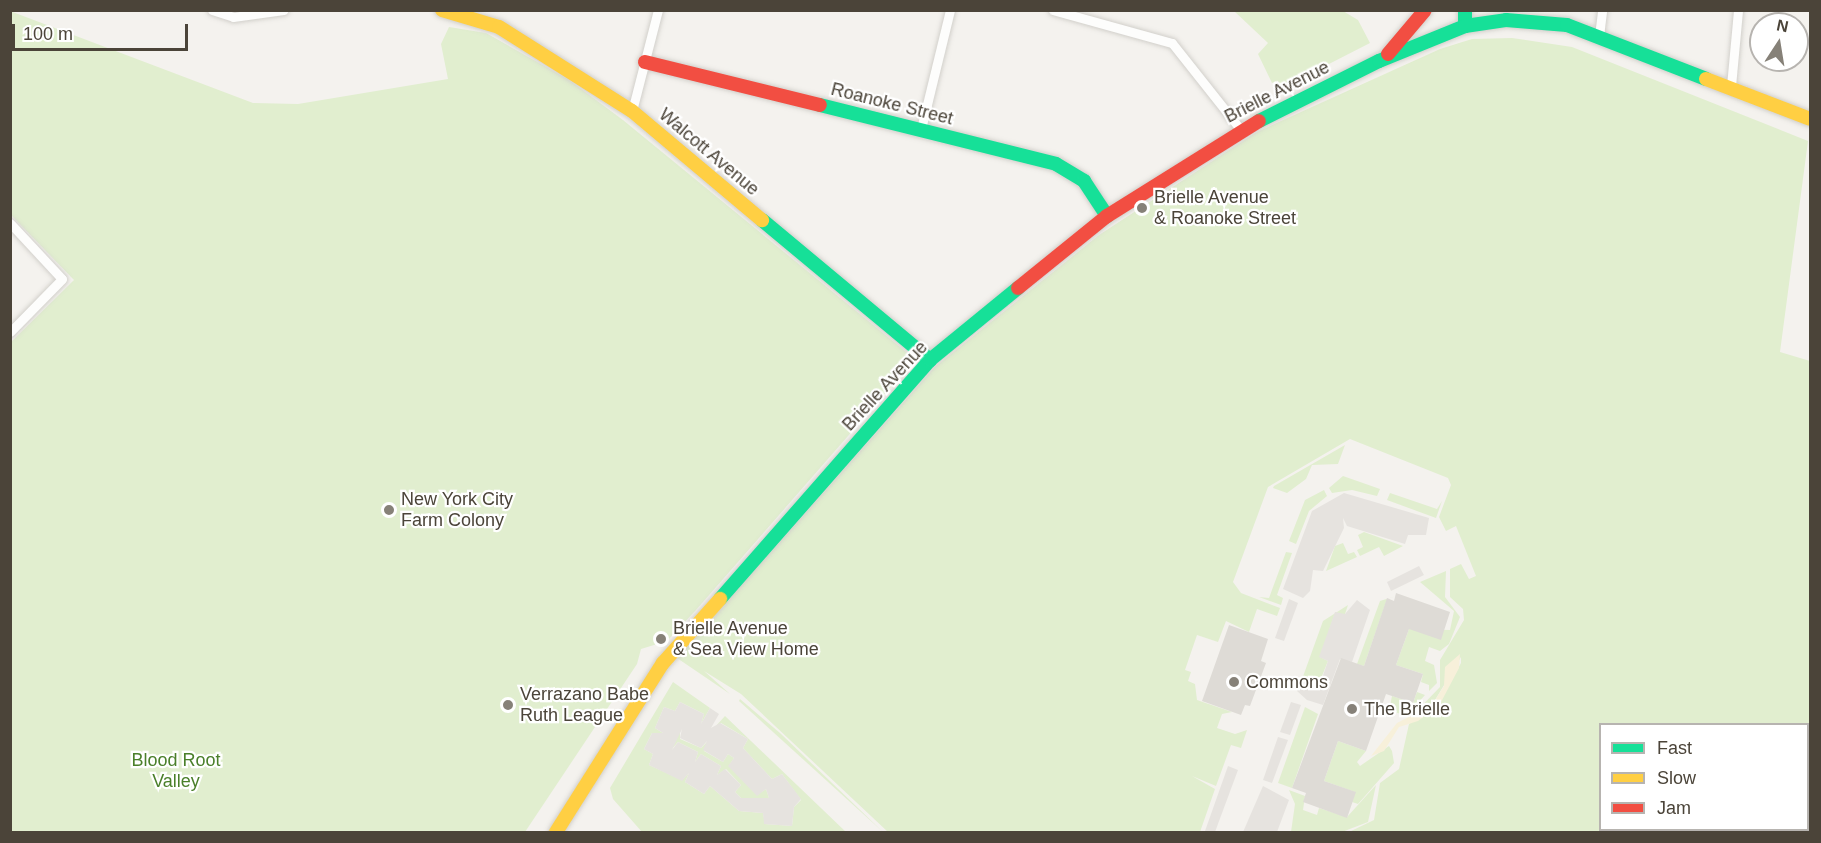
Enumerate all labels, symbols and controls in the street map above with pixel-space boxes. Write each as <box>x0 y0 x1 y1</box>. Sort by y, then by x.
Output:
scale bar <box>15 12 190 50</box>
north arrow <box>1749 12 1809 72</box>
text: N <box>1775 16 1790 35</box>
text: 100 m <box>23 24 73 44</box>
street label: Brielle Avenue <box>1221 56 1333 128</box>
street label: Roanoke Street <box>829 78 955 130</box>
street label: Walcott Avenue <box>654 104 764 200</box>
place label: Brielle Avenue & Roanoke Street <box>1154 187 1296 230</box>
marker: Brielle Avenue & Roanoke Street <box>1135 201 1149 215</box>
street label: Brielle Avenue <box>838 336 932 436</box>
place label: New York City Farm Colony <box>401 489 513 532</box>
marker: New York City Farm Colony <box>382 503 396 517</box>
place label: Brielle Avenue & Sea View Home <box>673 618 819 660</box>
marker: Brielle Avenue & Sea View Home <box>654 632 668 646</box>
place label: Commons <box>1246 671 1328 693</box>
marker: Commons <box>1227 675 1241 689</box>
place label: Verrazano Babe Ruth League <box>520 684 649 726</box>
marker: Verrazano Babe Ruth League <box>501 698 515 712</box>
place label: The Brielle <box>1364 698 1450 720</box>
marker: The Brielle <box>1345 702 1359 716</box>
legend <box>1599 723 1809 831</box>
text: Fast <box>1657 738 1692 758</box>
park label: Blood Root Valley <box>131 750 221 792</box>
text: Slow <box>1657 768 1696 788</box>
text: Jam <box>1657 798 1691 818</box>

